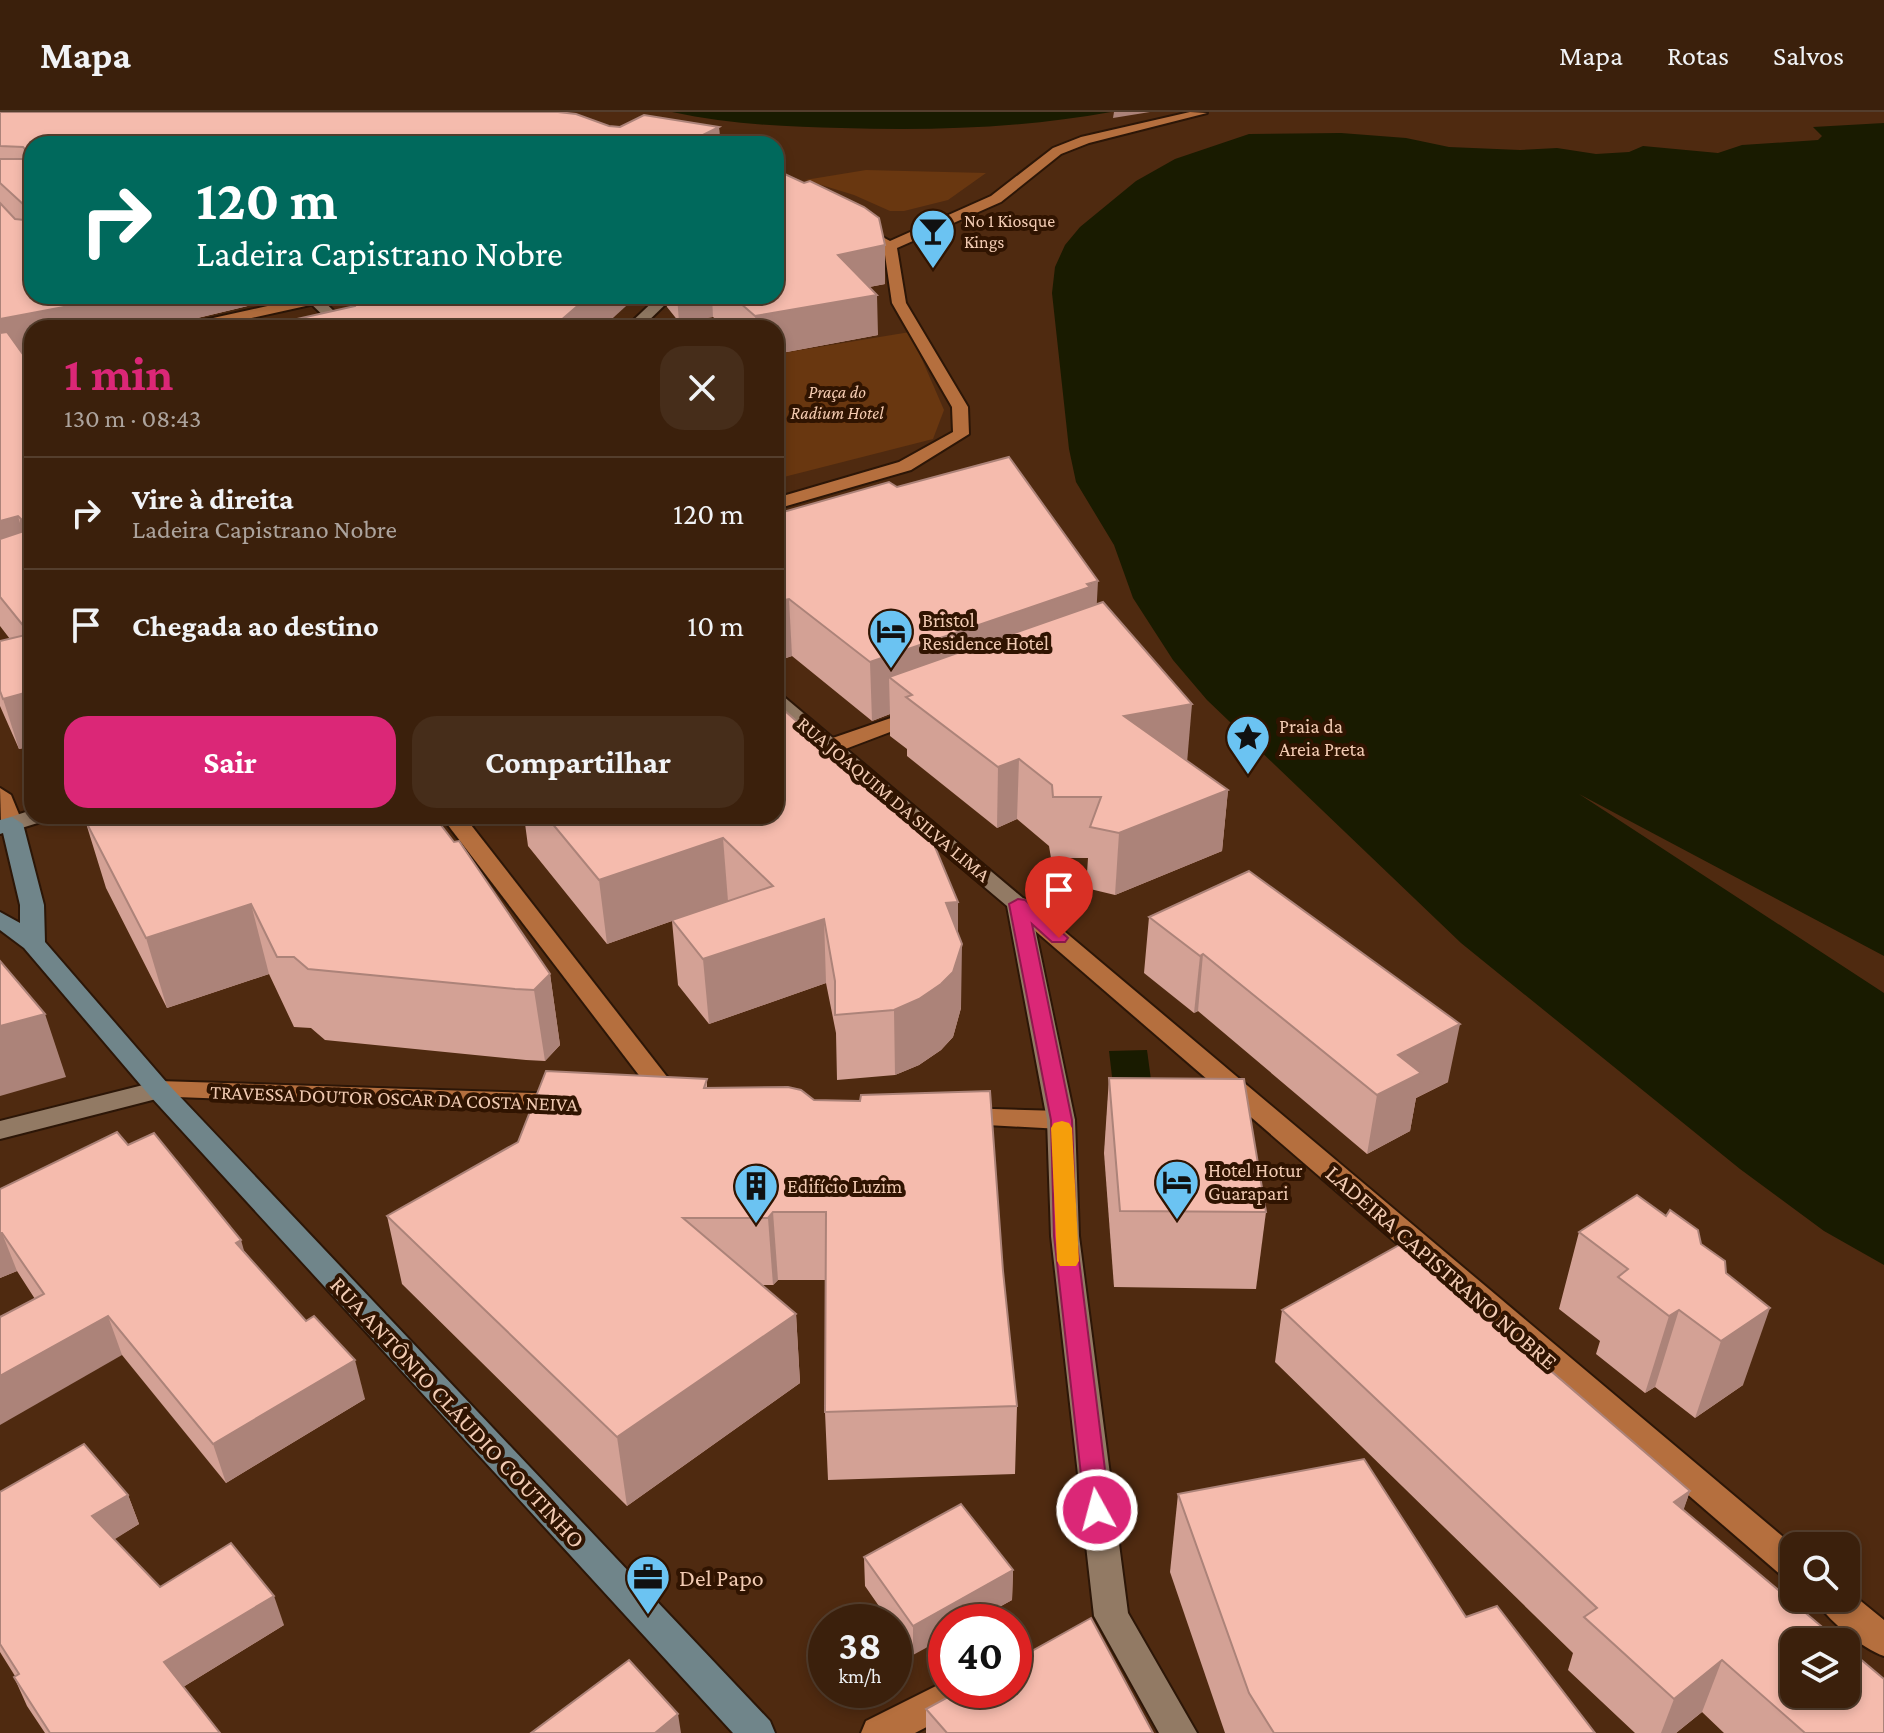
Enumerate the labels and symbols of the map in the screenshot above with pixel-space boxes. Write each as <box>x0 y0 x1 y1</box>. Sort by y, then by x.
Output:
bar icon: No 1 Kiosque Kings <box>909 207 957 270</box>
place label: No 1 Kiosque Kings <box>964 211 1055 252</box>
park label: Praça do Radium Hotel <box>790 382 884 423</box>
hotel icon: Bristol Residence Hotel <box>867 607 915 670</box>
place label: Bristol Residence Hotel <box>922 609 1049 654</box>
street label: RUA JOAQUIM DA SILVA LIMA <box>793 712 995 887</box>
place icon: Praia da Areia Preta <box>1224 713 1272 776</box>
place label: Praia da Areia Preta <box>1279 715 1365 760</box>
pin <box>1025 856 1093 938</box>
street label: TRAVESSA DOUTOR OSCAR DA COSTA NEIVA <box>210 1081 579 1115</box>
hotel icon: Hotel Hotur Guarapari <box>1153 1158 1201 1221</box>
place label: Hotel Hotur Guarapari <box>1208 1159 1303 1205</box>
street label: LADEIRA CAPISTRANO NOBRE <box>1321 1159 1563 1375</box>
building icon: Edifício Luzim <box>732 1162 780 1225</box>
place label: Edifício Luzim <box>787 1175 902 1197</box>
street label: RUA ANTÔNIO CLÁUDIO COUTINHO <box>325 1271 591 1553</box>
position arrow <box>1055 1468 1139 1552</box>
office icon: Del Papo <box>624 1553 672 1616</box>
place label: Del Papo <box>679 1564 764 1591</box>
speed limit sign: 40 <box>928 1604 1032 1708</box>

